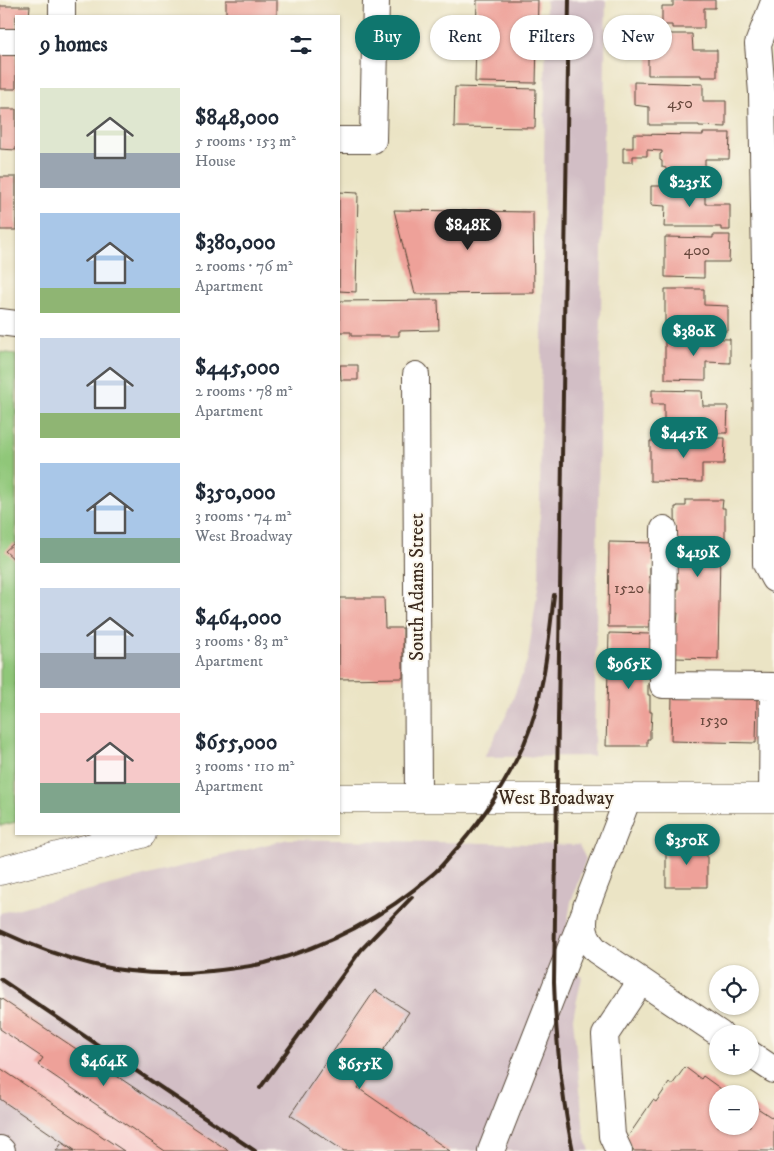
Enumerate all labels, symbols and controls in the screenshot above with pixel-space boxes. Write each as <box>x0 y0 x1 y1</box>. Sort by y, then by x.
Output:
chip: Buy <box>355 15 420 60</box>
chip: Rent <box>430 15 500 60</box>
chip: Filters <box>510 15 593 60</box>
chip: New <box>603 15 672 60</box>
icon: filters <box>287 31 315 59</box>
text: 9 homes <box>40 32 108 58</box>
house number: 450 <box>667 93 693 113</box>
text: $848,000 <box>195 105 279 131</box>
icon: home <box>80 108 140 168</box>
text: 5 rooms · 153 m² <box>195 131 296 151</box>
text: House <box>195 151 236 171</box>
pin: $235K <box>655 166 725 208</box>
text: $235K <box>669 172 711 192</box>
pin: $848K <box>433 208 503 251</box>
text: $848K <box>445 215 491 235</box>
text: $380,000 <box>195 230 276 256</box>
icon: home <box>80 233 140 293</box>
house number: 400 <box>684 240 710 260</box>
text: 2 rooms · 76 m² <box>195 256 293 276</box>
text: Apartment <box>195 276 263 296</box>
pin: $380K <box>659 314 729 357</box>
text: $380K <box>673 321 715 341</box>
text: $445,000 <box>195 355 280 381</box>
icon: home <box>80 358 140 418</box>
text: 2 rooms · 78 m² <box>195 381 292 401</box>
text: Apartment <box>195 401 263 421</box>
pin: $445K <box>649 416 719 459</box>
text: $445K <box>661 423 707 443</box>
text: $350,000 <box>195 480 276 506</box>
icon: home <box>80 483 140 543</box>
text: 3 rooms · 74 m² <box>195 506 292 526</box>
street label: South Adams Street <box>406 513 429 661</box>
text: West Broadway <box>195 526 292 546</box>
pin: $419K <box>663 536 733 578</box>
text: $419K <box>677 542 720 562</box>
house number: 1520 <box>614 578 644 598</box>
text: $464,000 <box>195 605 282 631</box>
icon: home <box>80 608 140 668</box>
text: 3 rooms · 83 m² <box>195 631 288 651</box>
pin: $965K <box>594 648 664 690</box>
text: Apartment <box>195 651 263 671</box>
text: $965K <box>607 654 651 674</box>
house number: 1530 <box>700 710 728 730</box>
text: $655,000 <box>195 730 277 756</box>
icon: home <box>80 733 140 793</box>
text: 3 rooms · 110 m² <box>195 756 294 776</box>
text: Apartment <box>195 776 263 796</box>
street label: West Broadway <box>497 787 615 810</box>
pin: $350K <box>652 824 722 866</box>
text: $350K <box>666 830 708 850</box>
map controls <box>709 965 759 1135</box>
button: locate <box>709 965 759 1015</box>
button: + <box>709 1025 759 1075</box>
pin: $464K <box>69 1044 139 1087</box>
pin: $655K <box>325 1048 395 1090</box>
text: $464K <box>81 1051 127 1071</box>
text: $655K <box>338 1054 382 1074</box>
button: − <box>709 1085 759 1135</box>

